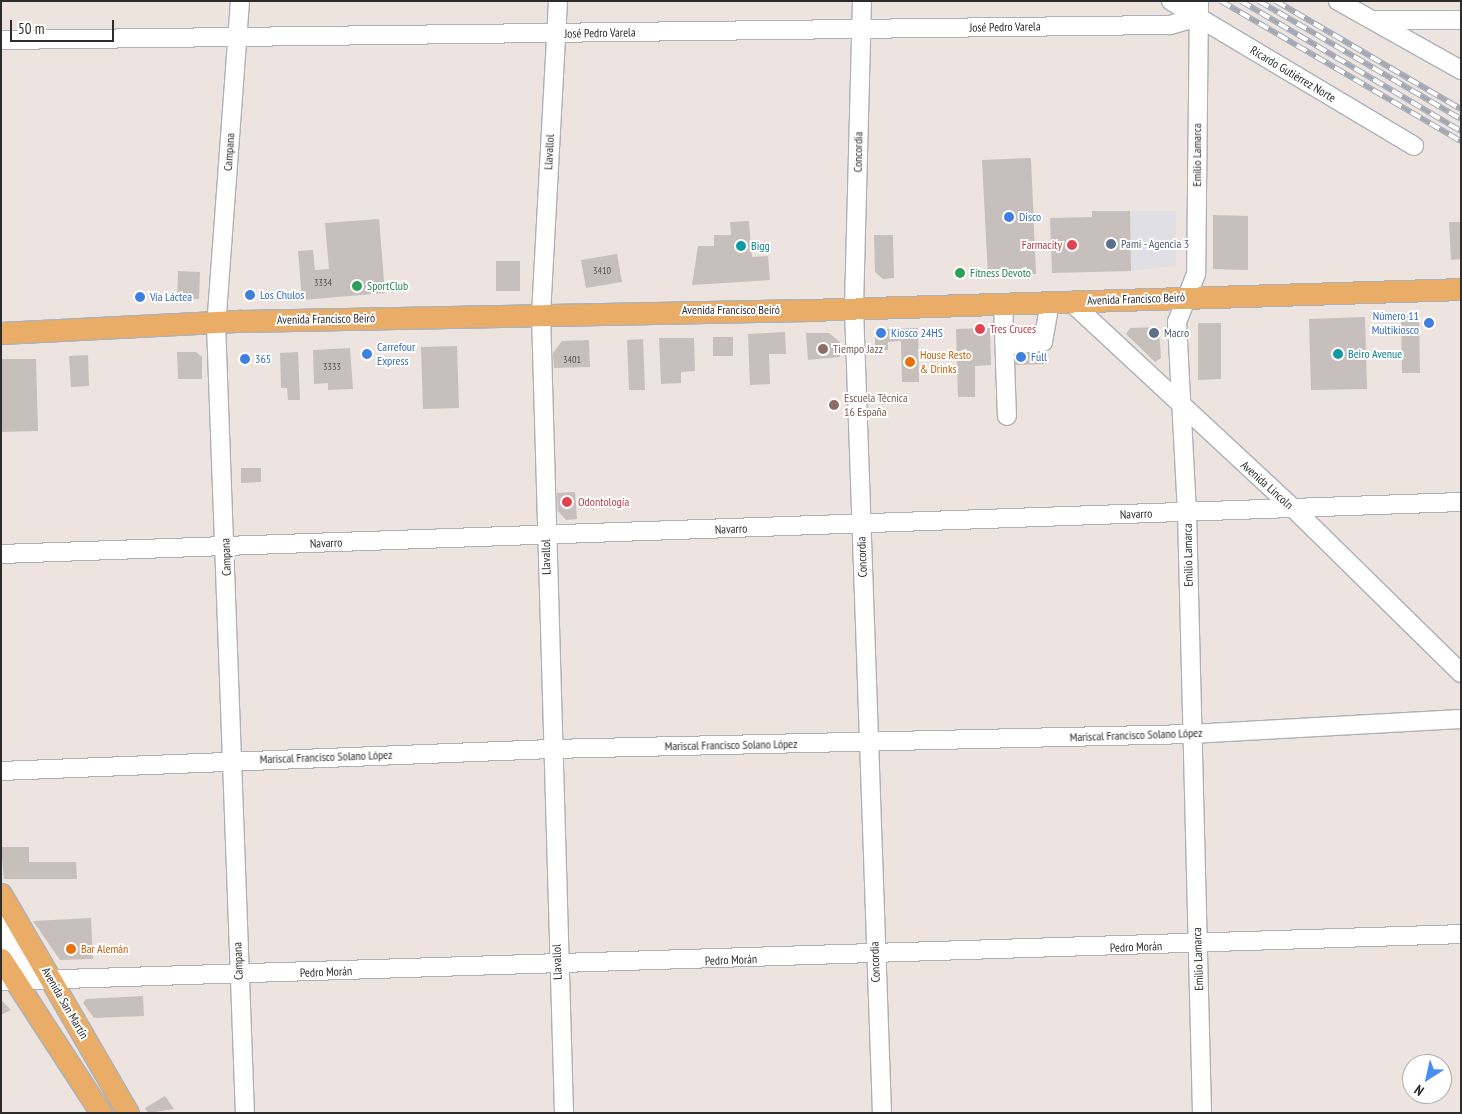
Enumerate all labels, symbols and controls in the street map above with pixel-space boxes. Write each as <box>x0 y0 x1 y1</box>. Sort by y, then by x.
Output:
scale bar <box>12 10 116 42</box>
text: 50 m <box>18 19 44 38</box>
street label: José Pedro Varela <box>969 19 1041 35</box>
street label: José Pedro Varela <box>564 25 636 41</box>
street label: Ricardo Gutiérrez Norte <box>1248 43 1338 105</box>
street label: Emilio Lamarca <box>1190 123 1204 187</box>
street label: Concordia <box>850 132 866 172</box>
street label: Campana <box>220 133 238 171</box>
street label: Llavallol <box>541 134 557 170</box>
place label: Disco <box>1019 210 1041 224</box>
marker: Disco <box>1003 211 1015 223</box>
place label: Pami - Agencia 3 <box>1121 237 1190 251</box>
place label: Farmacity <box>1022 238 1062 252</box>
marker: Pami - Agencia 3 <box>1105 238 1117 250</box>
place label: Bigg <box>751 239 770 253</box>
marker: Farmacity <box>1066 239 1078 251</box>
marker: Bigg <box>735 240 747 252</box>
house number: 3410 <box>593 265 611 277</box>
place label: Fitness Devoto <box>970 266 1031 280</box>
marker: Fitness Devoto <box>954 267 966 279</box>
house number: 3334 <box>314 277 332 289</box>
place label: SportClub <box>367 279 408 293</box>
marker: SportClub <box>351 280 363 292</box>
place label: Los Chulos <box>260 288 304 302</box>
marker: Los Chulos <box>244 289 256 301</box>
place label: Vía Láctea <box>150 290 192 304</box>
street label: Avenida Francisco Beiró <box>1087 290 1185 308</box>
marker: Vía Láctea <box>134 291 146 303</box>
street label: Avenida Francisco Beiró <box>682 303 780 317</box>
place label: Número 11 Multikiosco <box>1372 309 1419 337</box>
street label: Avenida Francisco Beiró <box>277 311 375 327</box>
marker: Número 11 Multikiosco <box>1423 317 1435 329</box>
place label: Tres Cruces <box>990 322 1036 336</box>
marker: Tres Cruces <box>974 323 986 335</box>
place label: Kiosco 24HS <box>891 326 943 340</box>
place label: Macro <box>1164 326 1189 340</box>
marker: Kiosco 24HS <box>875 327 887 339</box>
marker: Macro <box>1148 327 1160 339</box>
place label: Carrefour Express <box>377 340 415 368</box>
place label: Tiempo Jazz <box>833 342 883 356</box>
marker: Tiempo Jazz <box>817 343 829 355</box>
place label: Beiro Avenue <box>1348 347 1403 361</box>
marker: Carrefour Express <box>361 348 373 360</box>
place label: House Resto & Drinks <box>920 348 971 376</box>
marker: Beiro Avenue <box>1332 348 1344 360</box>
place label: Full <box>1031 350 1047 364</box>
marker: Full <box>1015 351 1027 363</box>
place label: 365 <box>255 352 271 366</box>
marker: 365 <box>239 353 251 365</box>
house number: 3401 <box>563 354 581 366</box>
marker: House Resto & Drinks <box>904 356 916 368</box>
house number: 3333 <box>323 361 341 373</box>
place label: Escuela Técnica 16 España <box>844 391 908 419</box>
marker: Escuela Técnica 16 España <box>828 399 840 411</box>
street label: Avenida Lincoln <box>1238 458 1296 512</box>
marker: Odontología <box>560 495 574 509</box>
place label: Odontología <box>578 495 629 509</box>
street label: Navarro <box>1120 506 1152 522</box>
street label: Navarro <box>715 521 747 537</box>
street label: Emilio Lamarca <box>1180 523 1196 587</box>
street label: Navarro <box>310 535 342 551</box>
street label: Concordia <box>854 536 870 578</box>
street label: Campana <box>218 538 234 576</box>
street label: Llavallol <box>538 539 554 575</box>
street label: Mariscal Francisco Solano López <box>1069 725 1203 745</box>
street label: Mariscal Francisco Solano López <box>664 737 798 753</box>
street label: Mariscal Francisco Solano López <box>259 747 393 767</box>
street label: Emilio Lamarca <box>1190 927 1206 991</box>
street label: Pedro Morán <box>1110 939 1162 955</box>
street label: Concordia <box>867 941 883 983</box>
place label: Bar Alemán <box>81 942 129 956</box>
street label: Campana <box>230 942 246 980</box>
marker: Bar Alemán <box>65 943 77 955</box>
street label: Llavallol <box>549 944 565 980</box>
street label: Pedro Morán <box>705 952 757 968</box>
street label: Pedro Morán <box>300 964 352 980</box>
street label: Avenida San Martín <box>39 965 91 1041</box>
north arrow <box>1402 1054 1452 1104</box>
text: N <box>1411 1081 1427 1100</box>

